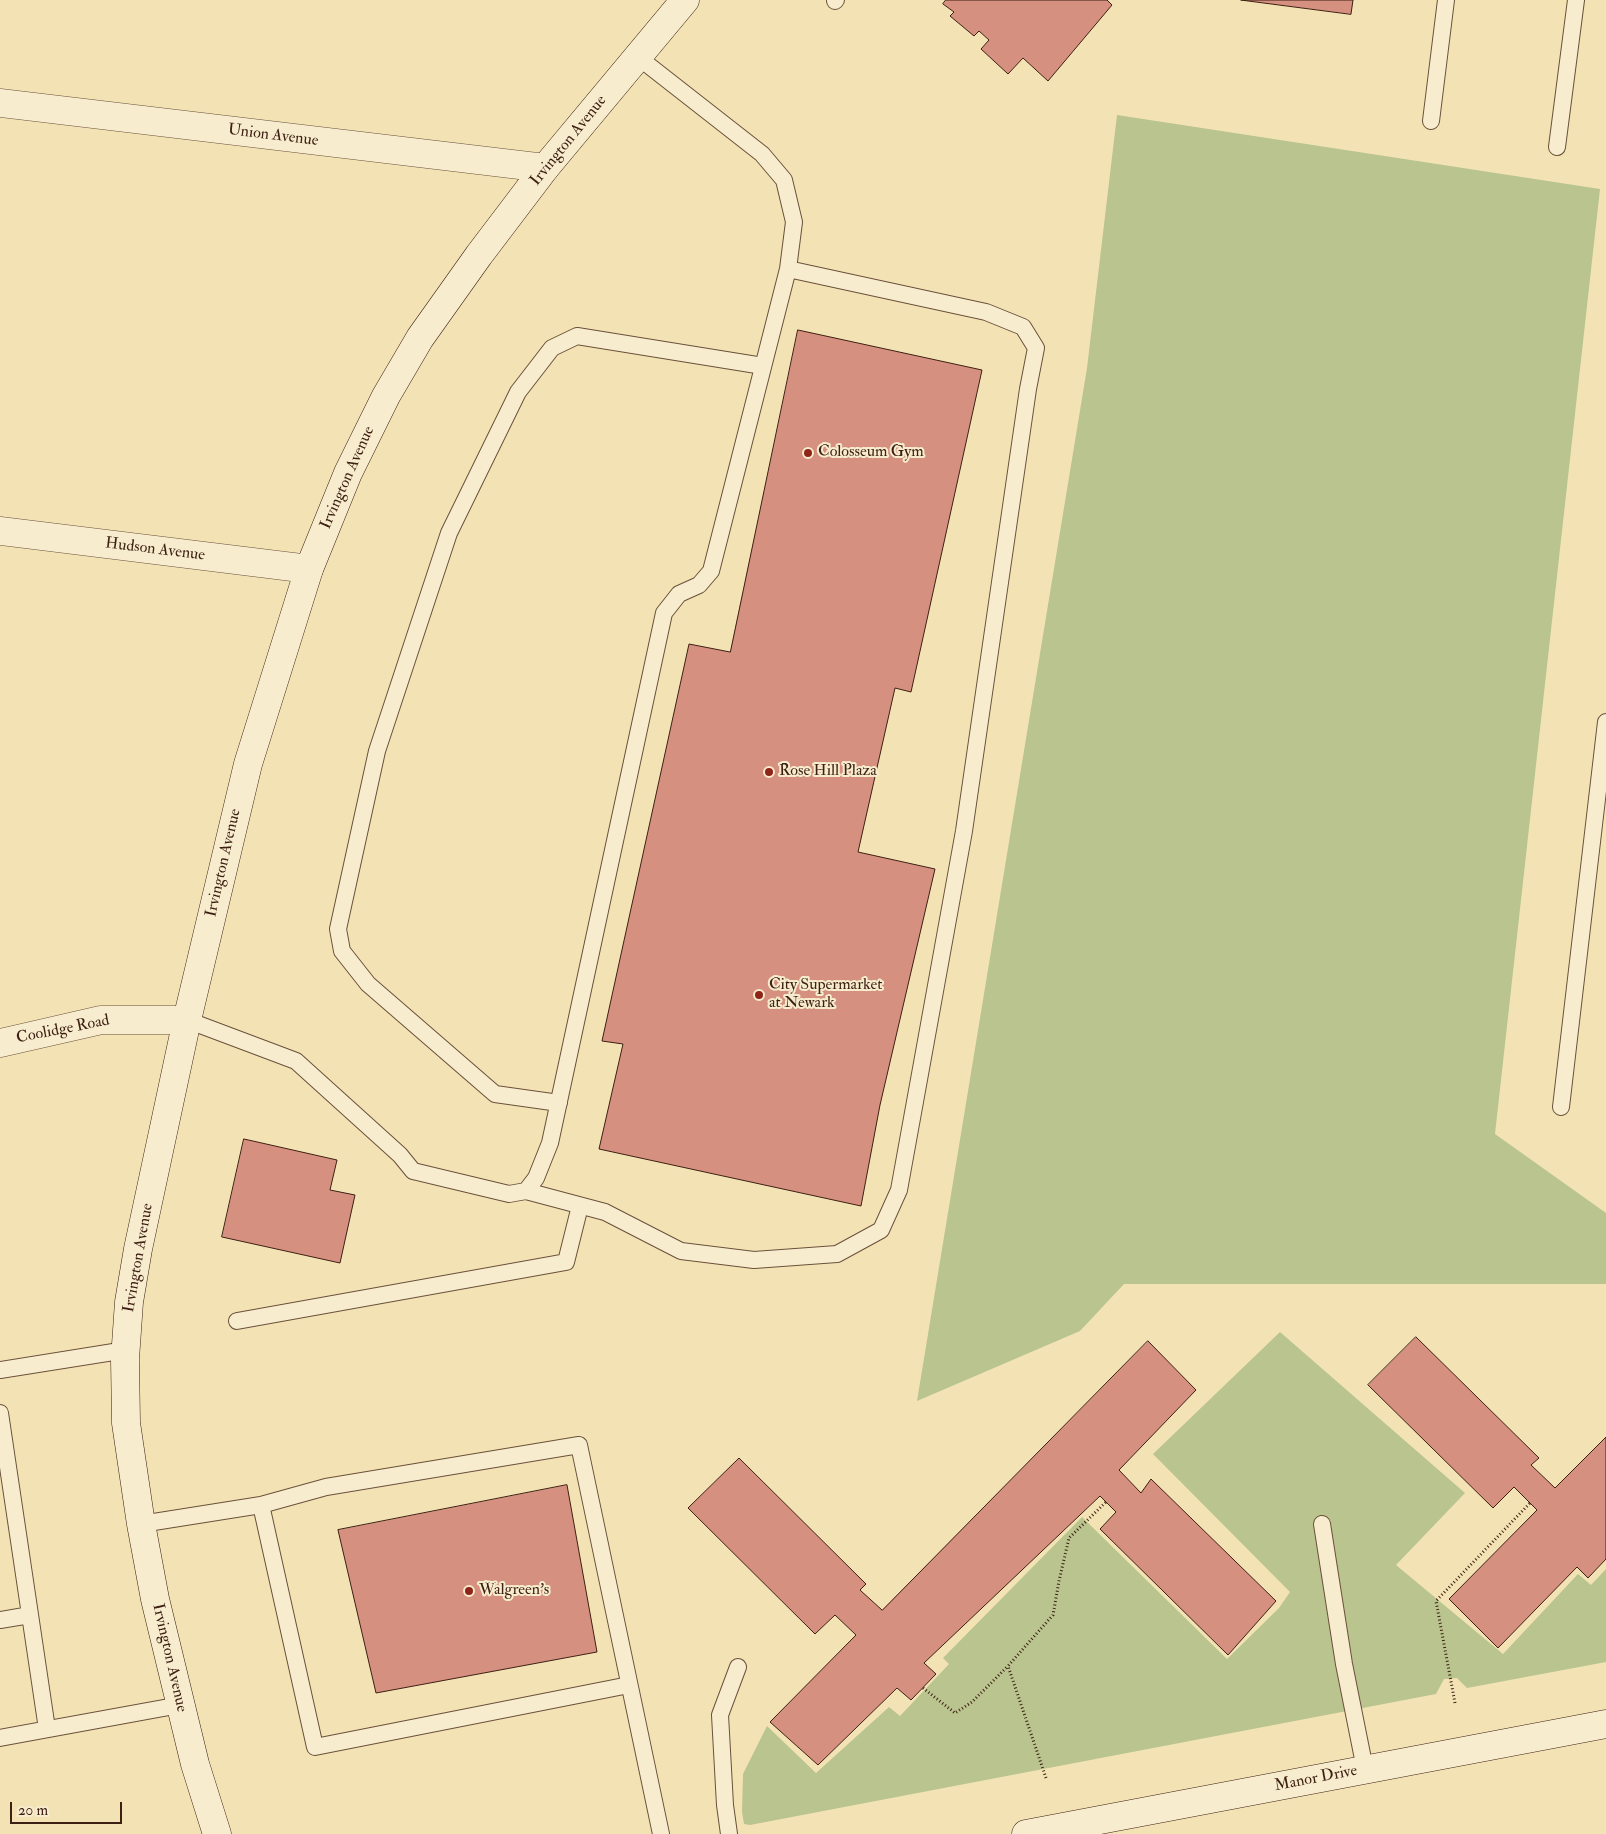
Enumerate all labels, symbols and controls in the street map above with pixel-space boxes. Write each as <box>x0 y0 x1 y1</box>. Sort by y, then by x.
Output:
street label: Irvington Avenue <box>527 92 611 190</box>
street label: Union Avenue <box>227 121 319 151</box>
street label: Irvington Avenue <box>317 424 379 532</box>
place label: Colosseum Gym <box>818 443 924 463</box>
marker: Colosseum Gym <box>802 447 814 459</box>
street label: Hudson Avenue <box>104 534 206 566</box>
place label: Rose Hill Plaza <box>779 762 877 782</box>
marker: Rose Hill Plaza <box>763 766 775 778</box>
street label: Irvington Avenue <box>202 807 246 919</box>
place label: City Supermarket at Newark <box>769 976 882 1014</box>
marker: City Supermarket at Newark <box>753 989 765 1001</box>
street label: Coolidge Road <box>15 1012 111 1048</box>
street label: Irvington Avenue <box>120 1202 158 1314</box>
place label: Walgreen's <box>479 1581 549 1601</box>
marker: Walgreen's <box>463 1585 475 1597</box>
street label: Irvington Avenue <box>147 1602 191 1714</box>
street label: Manor Drive <box>1273 1762 1359 1796</box>
scale bar <box>12 1792 125 1824</box>
text: 20 m <box>18 1801 48 1820</box>

